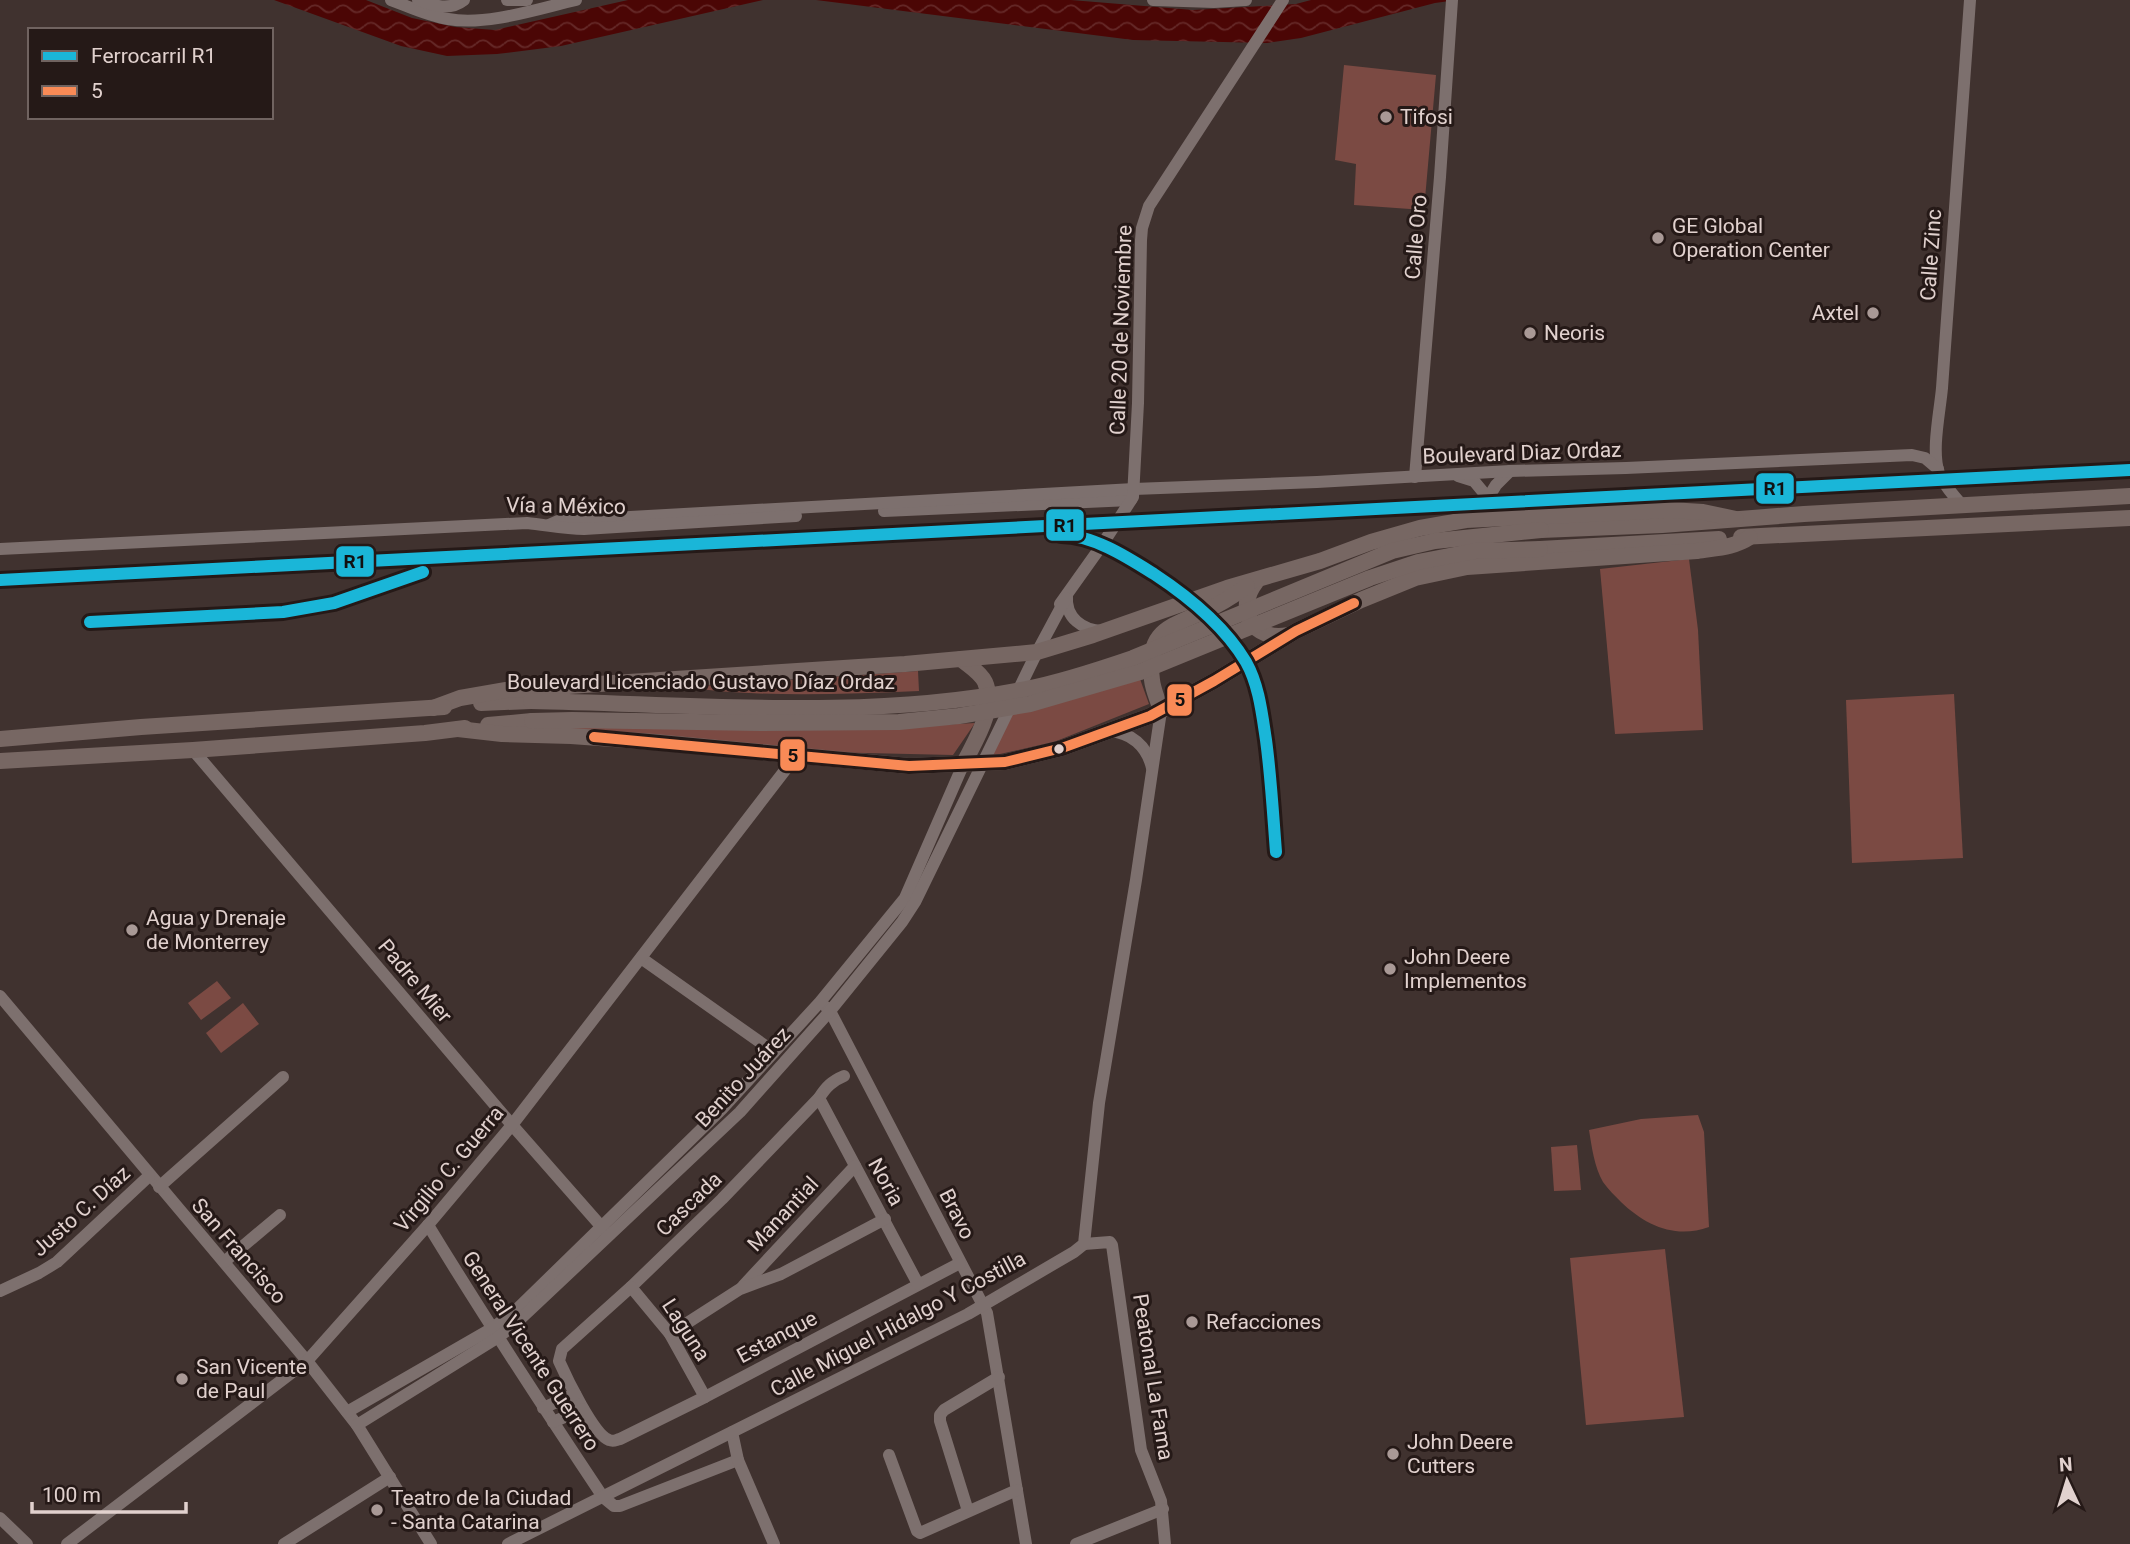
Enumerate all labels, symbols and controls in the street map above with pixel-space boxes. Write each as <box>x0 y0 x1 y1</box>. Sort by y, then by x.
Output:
legend <box>28 28 273 119</box>
text: Ferrocarril R1 <box>91 44 216 68</box>
text: 5 <box>91 79 103 103</box>
place label: Tifosi <box>1400 105 1453 129</box>
marker: Tifosi <box>1378 109 1394 125</box>
street label: Calle Oro <box>1400 194 1432 280</box>
street label: Calle Zinc <box>1916 208 1946 302</box>
place label: GE Global Operation Center <box>1672 214 1830 262</box>
street label: Calle 20 de Noviembre <box>1105 225 1137 435</box>
marker: GE Global Operation Center <box>1650 230 1666 246</box>
place label: Axtel <box>1812 301 1859 325</box>
marker: Axtel <box>1865 305 1881 321</box>
place label: Neoris <box>1544 321 1605 345</box>
marker: Neoris <box>1522 325 1538 341</box>
street label: Boulevard Diaz Ordaz <box>1422 438 1622 468</box>
line badge: R1 <box>1755 472 1795 505</box>
text: R1 <box>1763 477 1787 500</box>
street label: Vía a México <box>506 493 626 519</box>
line badge: R1 <box>1045 508 1085 542</box>
text: R1 <box>1053 514 1077 537</box>
line badge: R1 <box>335 545 375 578</box>
text: R1 <box>343 550 367 573</box>
street label: Boulevard Licenciado Gustavo Díaz Ordaz <box>507 670 895 694</box>
line badge: 5 <box>1166 683 1193 717</box>
text: 5 <box>1175 688 1186 711</box>
line badge: 5 <box>779 738 806 772</box>
unlabelled marker <box>1052 742 1066 756</box>
text: 5 <box>788 744 799 767</box>
place label: Agua y Drenaje de Monterrey <box>146 906 286 954</box>
marker: Agua y Drenaje de Monterrey <box>124 922 140 938</box>
street label: Padre Mier <box>373 934 457 1028</box>
place label: John Deere Implementos <box>1404 945 1527 993</box>
marker: John Deere Implementos <box>1382 961 1398 977</box>
street label: Benito Juárez <box>691 1022 795 1132</box>
street label: Virgilio C. Guerra <box>390 1101 508 1237</box>
street label: Noria <box>863 1154 909 1210</box>
street label: Justo C. Díaz <box>27 1161 135 1261</box>
street label: Cascada <box>651 1167 727 1241</box>
street label: Manantial <box>743 1172 823 1256</box>
street label: Bravo <box>934 1185 980 1243</box>
street label: San Francisco <box>187 1193 291 1309</box>
street label: Calle Miguel Hidalgo Y Costilla <box>766 1246 1030 1402</box>
street label: General Vicente Guerrero <box>457 1247 605 1455</box>
street label: Peatonal La Fama <box>1128 1292 1178 1462</box>
street label: Laguna <box>657 1294 715 1366</box>
street label: Estanque <box>733 1306 821 1368</box>
place label: Refacciones <box>1206 1310 1321 1334</box>
marker: Refacciones <box>1184 1314 1200 1330</box>
place label: San Vicente de Paul <box>196 1355 307 1403</box>
marker: San Vicente de Paul <box>174 1371 190 1387</box>
place label: John Deere Cutters <box>1407 1430 1513 1478</box>
marker: John Deere Cutters <box>1385 1446 1401 1462</box>
north arrow <box>2032 1446 2102 1516</box>
text: N <box>2058 1453 2073 1476</box>
scale bar <box>32 1470 186 1514</box>
text: 100 m <box>42 1483 101 1507</box>
place label: Teatro de la Ciudad - Santa Catarina <box>391 1486 571 1534</box>
marker: Teatro de la Ciudad - Santa Catarina <box>369 1502 385 1518</box>

